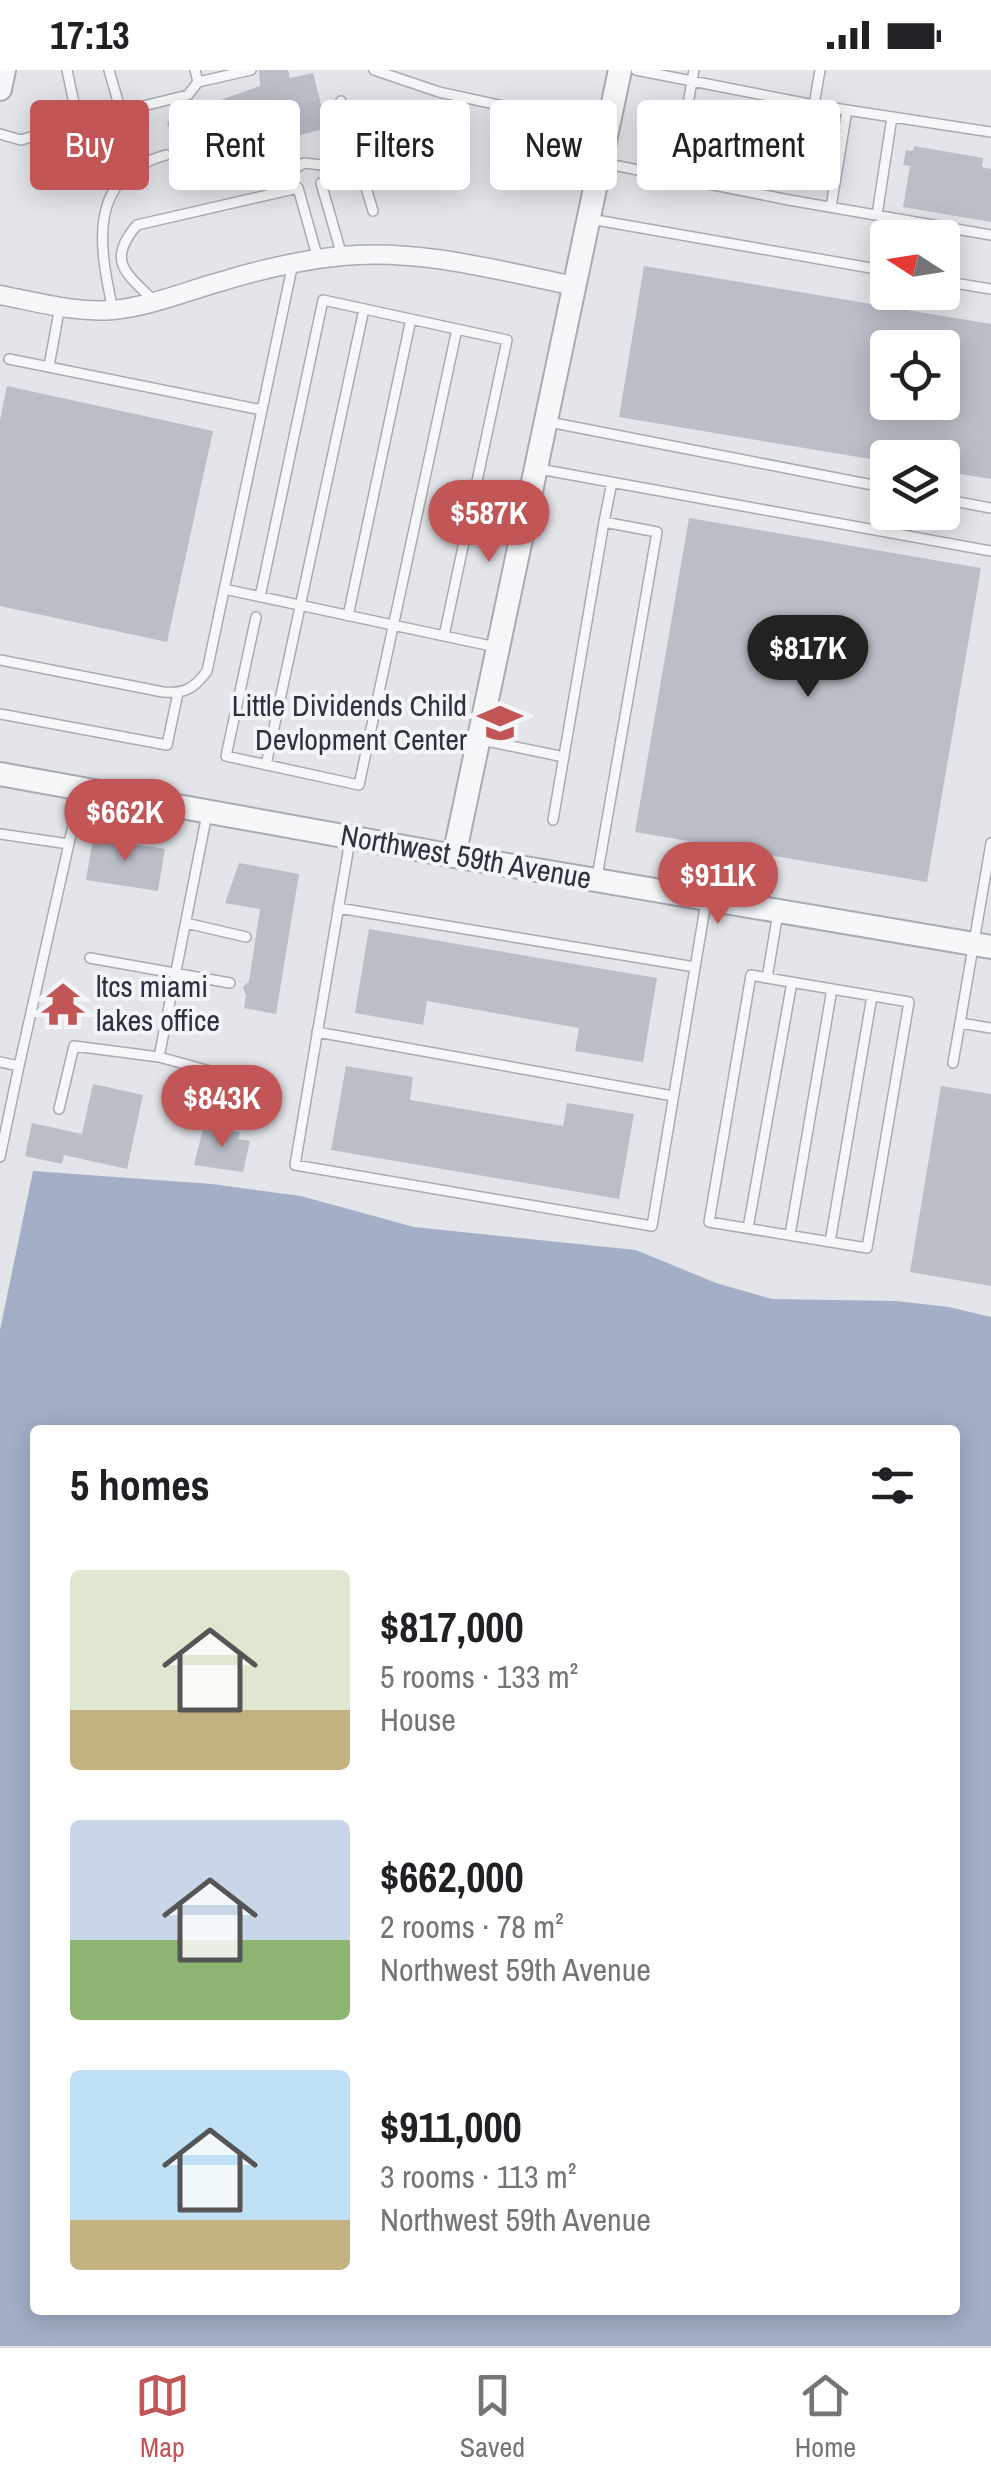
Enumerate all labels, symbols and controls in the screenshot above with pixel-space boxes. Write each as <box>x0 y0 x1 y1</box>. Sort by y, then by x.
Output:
text: 17:13 <box>50 10 130 61</box>
chip: Buy <box>30 100 149 190</box>
chip: Rent <box>169 100 300 190</box>
chip: Filters <box>320 100 470 190</box>
chip: New <box>490 100 617 190</box>
chip: Apartment <box>637 100 840 190</box>
north arrow <box>870 220 960 310</box>
map controls <box>870 220 960 530</box>
button: locate <box>870 330 960 420</box>
button: layers <box>870 440 960 530</box>
pin: $587K <box>419 480 559 565</box>
text: $587K <box>450 491 528 534</box>
pin: $817K <box>738 615 878 700</box>
text: $817K <box>769 626 847 669</box>
place label: Little Dividends Child Devlopment Center <box>232 685 468 759</box>
school or university icon: Little Dividends Child Devlopment Center <box>476 699 524 747</box>
pin: $662K <box>55 779 195 864</box>
text: $662K <box>86 790 164 833</box>
street label: Northwest 59th Avenue <box>338 814 595 898</box>
pin: $911K <box>648 842 788 927</box>
text: $911K <box>680 853 756 896</box>
place label: ltcs miami lakes office <box>96 966 220 1040</box>
temple icon: ltcs miami lakes office <box>39 980 87 1028</box>
pin: $843K <box>152 1065 292 1150</box>
text: $843K <box>183 1076 261 1119</box>
text: 5 homes <box>70 1457 210 1513</box>
icon: filters <box>865 1458 920 1513</box>
text: $817,000 <box>380 1599 524 1655</box>
icon: home <box>150 1610 270 1730</box>
text: 5 rooms · 133 m² <box>380 1655 578 1698</box>
text: House <box>380 1698 456 1741</box>
text: $662,000 <box>380 1849 524 1905</box>
icon: home <box>150 1860 270 1980</box>
text: 2 rooms · 78 m² <box>380 1905 564 1948</box>
text: Northwest 59th Avenue <box>380 1948 651 1991</box>
text: $911,000 <box>380 2099 522 2155</box>
icon: home <box>150 2110 270 2230</box>
text: 3 rooms · 113 m² <box>380 2155 576 2198</box>
text: Northwest 59th Avenue <box>380 2198 651 2241</box>
tab: Map <box>135 2368 190 2466</box>
tab: Saved <box>460 2368 525 2466</box>
tab: Home <box>795 2368 856 2466</box>

